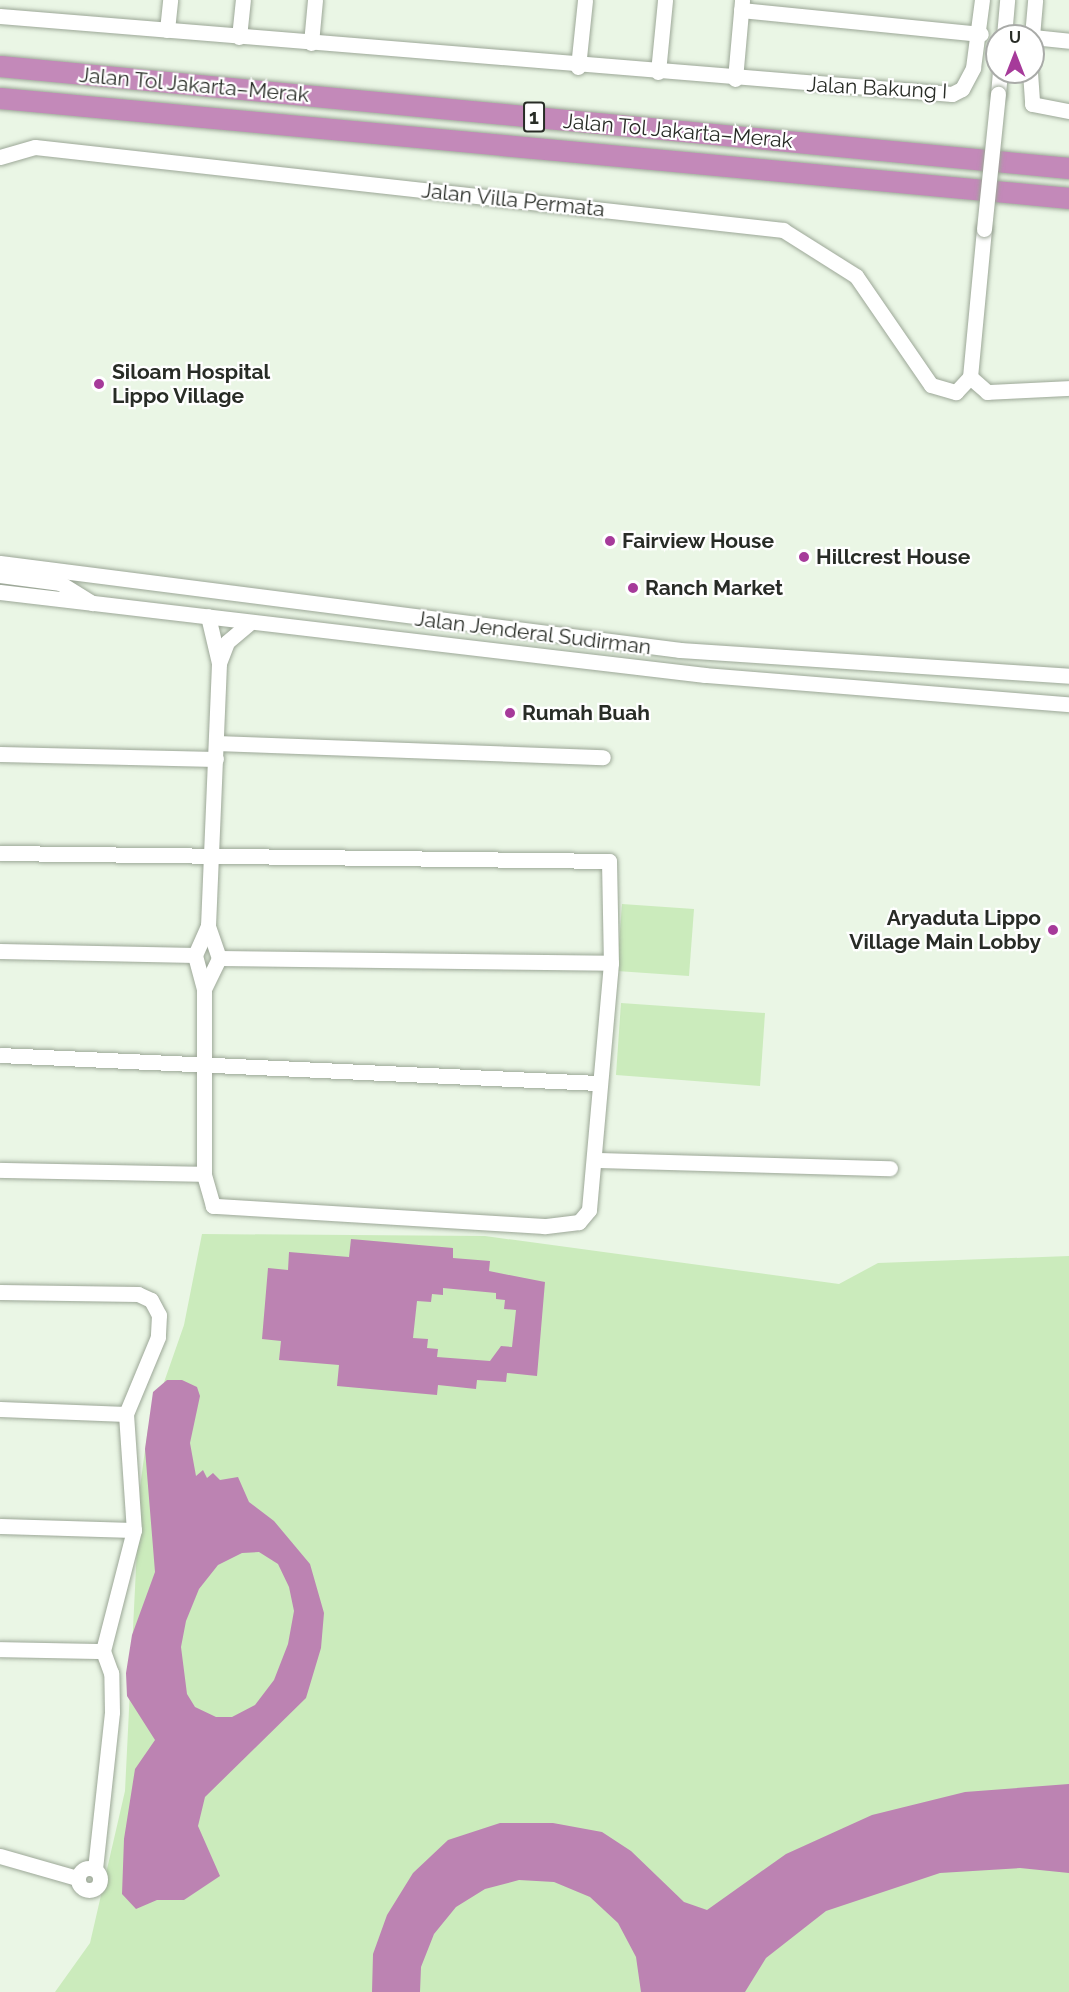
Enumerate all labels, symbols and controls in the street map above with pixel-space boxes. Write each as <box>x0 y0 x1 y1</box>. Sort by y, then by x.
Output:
north arrow <box>985 24 1045 84</box>
text: U <box>1009 28 1021 47</box>
street label: Jalan Tol Jakarta–Merak <box>77 62 311 108</box>
street label: Jalan Bakung I <box>806 72 948 104</box>
road number: 1 <box>522 100 546 134</box>
street label: Jalan Tol Jakarta–Merak <box>561 108 795 154</box>
street label: Jalan Villa Permata <box>420 178 606 222</box>
place label: Siloam Hospital Lippo Village <box>112 359 270 409</box>
marker: Siloam Hospital Lippo Village <box>90 375 108 393</box>
place label: Fairview House <box>622 528 775 554</box>
marker: Fairview House <box>603 534 617 548</box>
place label: Hillcrest House <box>816 544 970 570</box>
marker: Hillcrest House <box>797 550 811 564</box>
place label: Ranch Market <box>645 575 783 601</box>
marker: Ranch Market <box>626 581 640 595</box>
street label: Jalan Jenderal Sudirman <box>413 606 653 660</box>
place label: Rumah Buah <box>522 700 650 726</box>
marker: Rumah Buah <box>503 706 517 720</box>
place label: Aryaduta Lippo Village Main Lobby <box>849 905 1041 955</box>
marker: Aryaduta Lippo Village Main Lobby <box>1046 923 1060 937</box>

